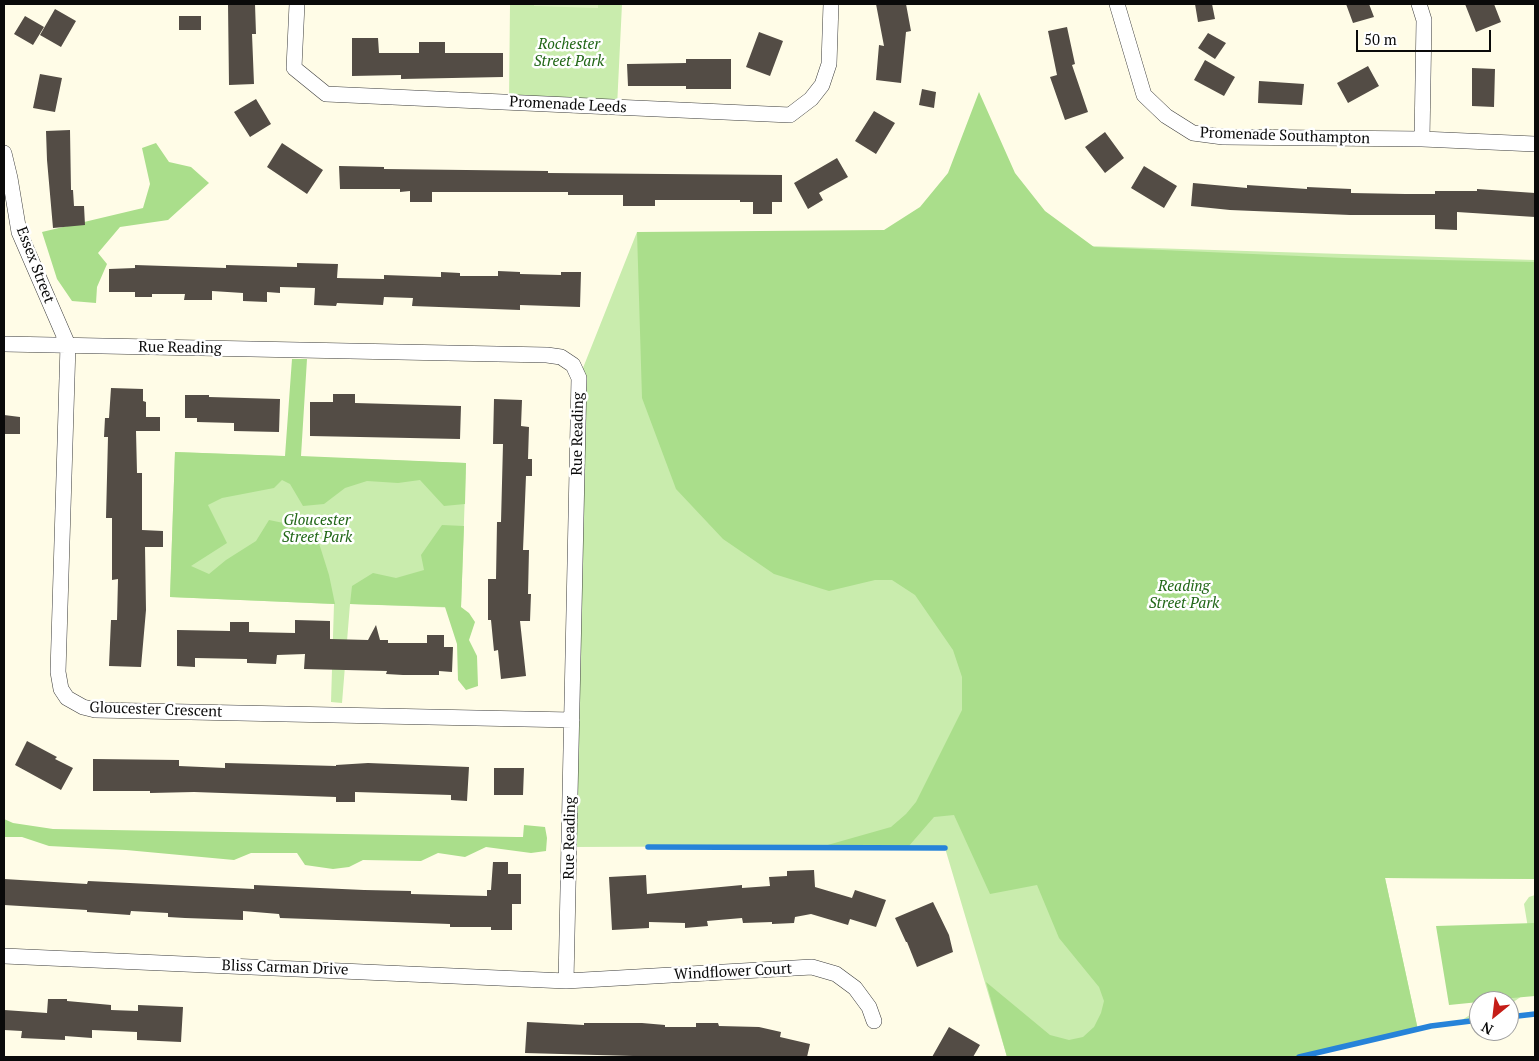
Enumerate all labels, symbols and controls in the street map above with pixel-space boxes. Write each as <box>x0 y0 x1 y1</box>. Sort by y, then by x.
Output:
scale bar <box>1359 20 1494 52</box>
text: 50 m <box>1364 29 1397 49</box>
park label: Rochester Street Park <box>534 36 604 71</box>
street label: Promenade Leeds <box>509 93 627 117</box>
street label: Promenade Southampton <box>1200 124 1370 148</box>
street label: Essex Street <box>12 224 58 306</box>
street label: Rue Reading <box>138 338 222 358</box>
street label: Rue Reading <box>568 392 588 476</box>
park label: Gloucester Street Park <box>282 512 352 547</box>
park label: Reading Street Park <box>1149 578 1219 613</box>
street label: Gloucester Crescent <box>89 699 223 721</box>
street label: Rue Reading <box>560 796 580 880</box>
street label: Bliss Carman Drive <box>221 957 349 979</box>
street label: Windflower Court <box>673 960 793 984</box>
north arrow <box>1469 991 1519 1041</box>
text: N <box>1478 1018 1496 1040</box>

